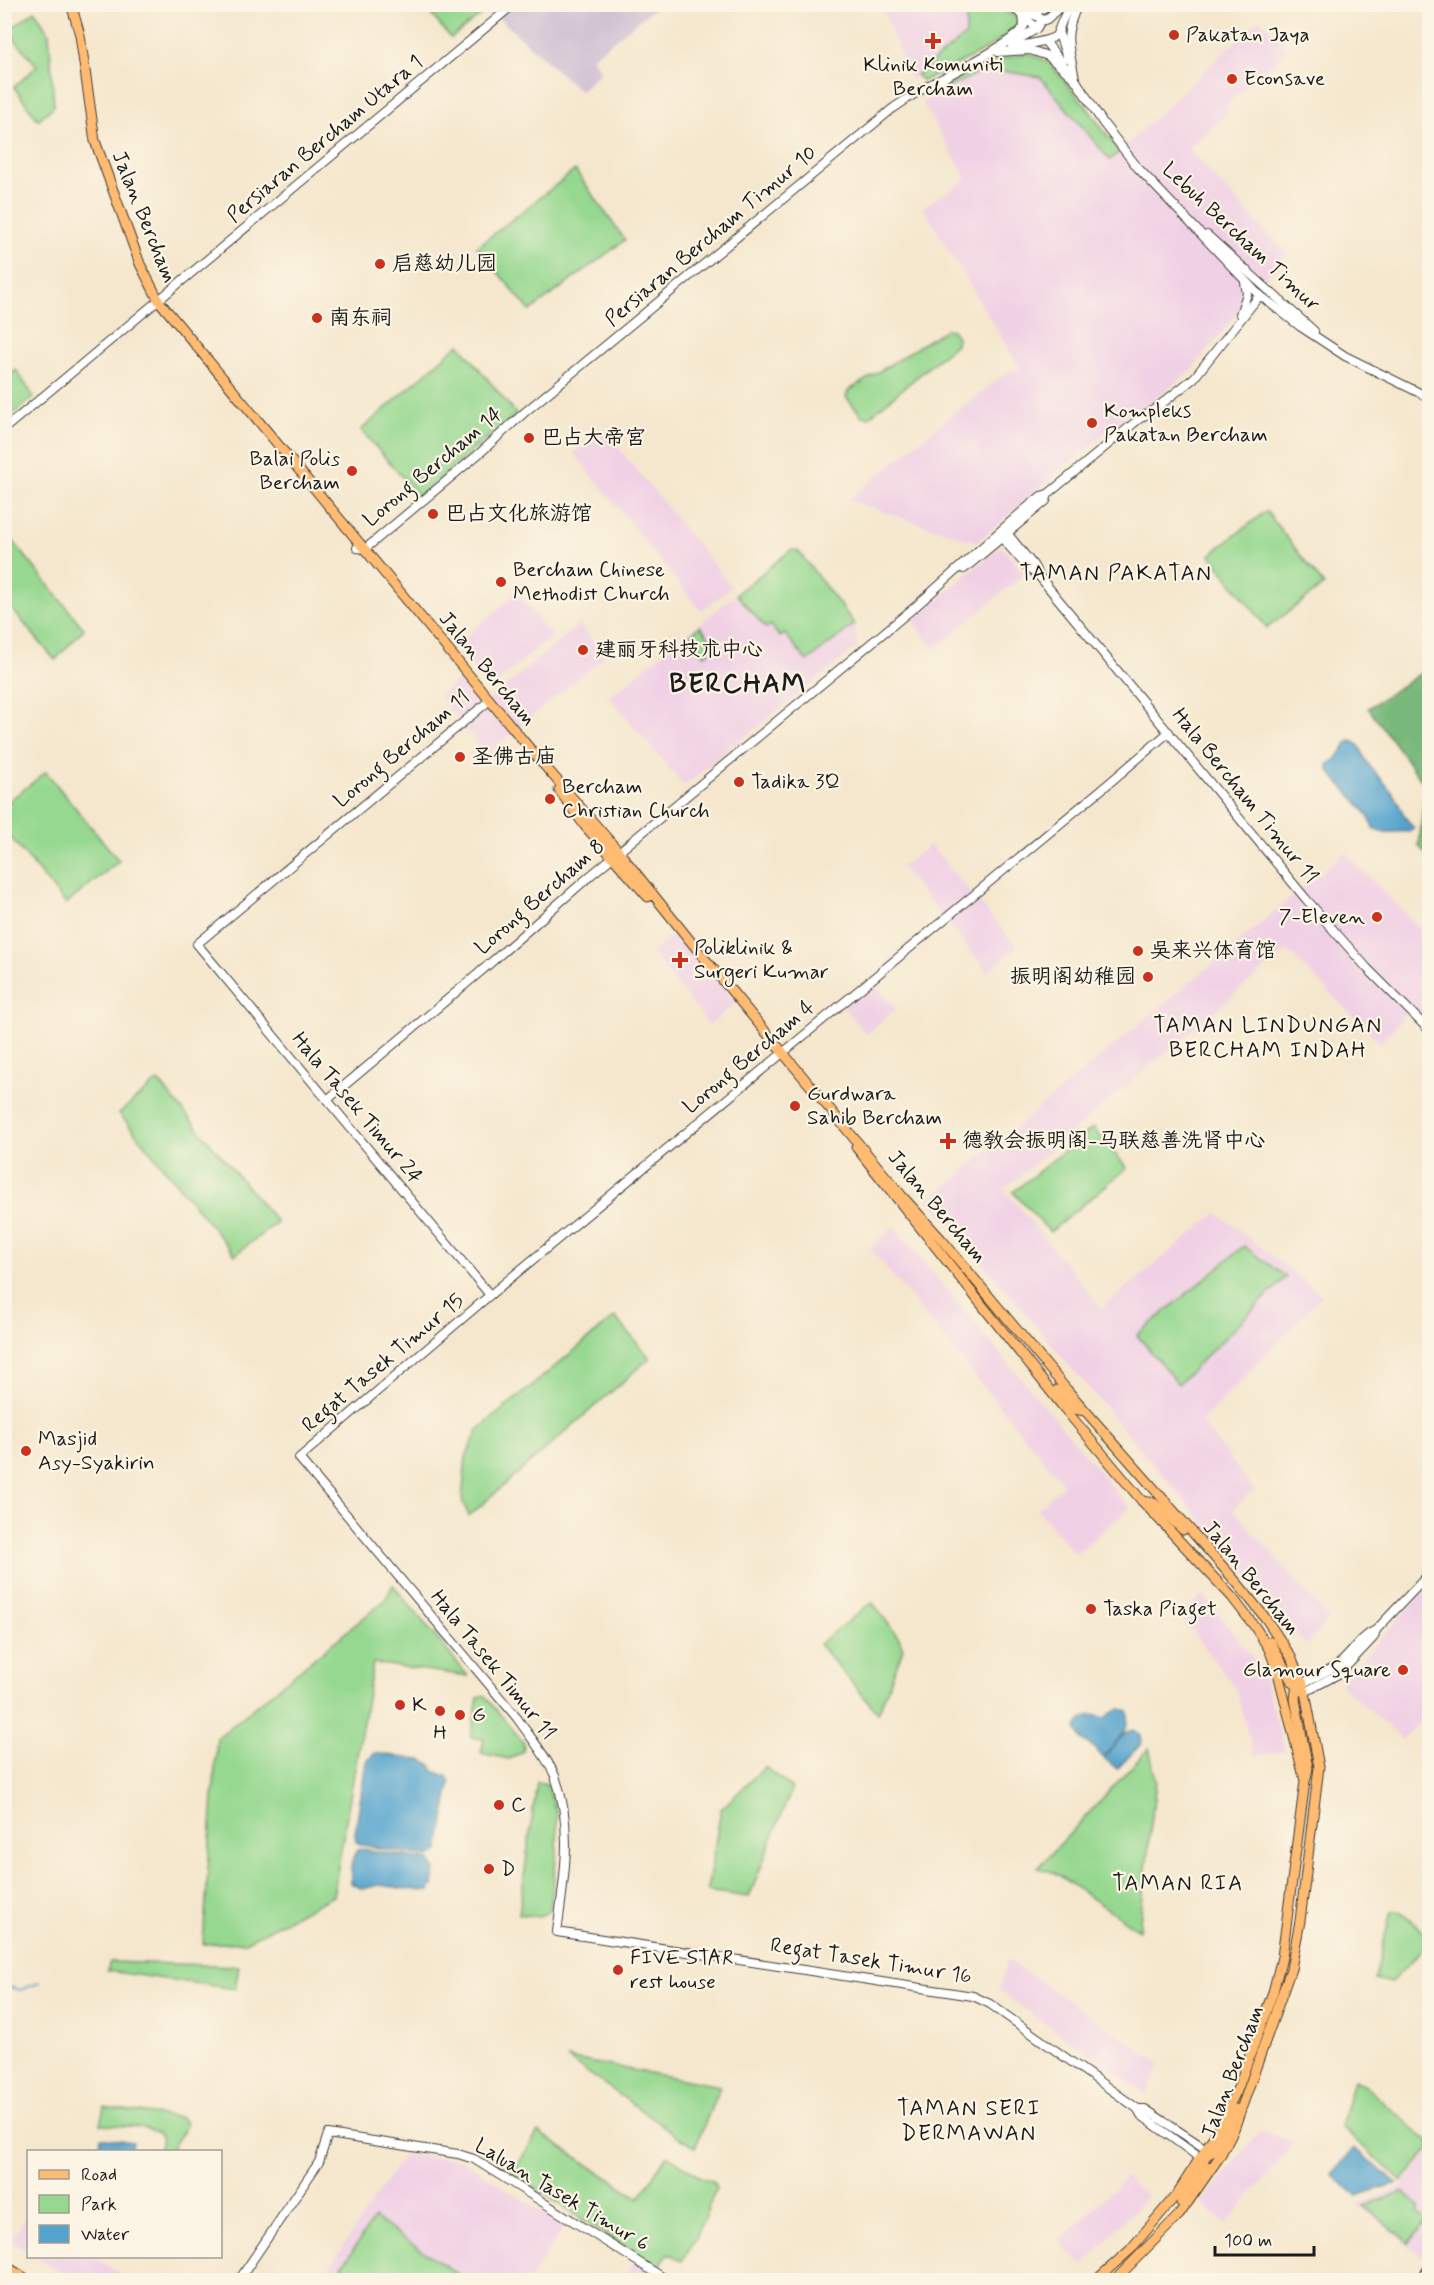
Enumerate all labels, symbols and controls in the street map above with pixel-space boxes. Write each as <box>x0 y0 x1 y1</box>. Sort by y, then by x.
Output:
place label: Pakatan Jaya <box>1186 21 1310 49</box>
marker: Pakatan Jaya <box>1167 28 1181 42</box>
marker: Klinik Komuniti Bercham <box>924 32 942 50</box>
street label: Persiaran Bercham Utara 1 <box>221 49 429 229</box>
place label: Klinik Komuniti Bercham <box>863 51 1003 103</box>
place label: Econsave <box>1244 65 1325 93</box>
marker: Econsave <box>1225 72 1239 86</box>
street label: Persiaran Bercham Timur 10 <box>599 139 823 333</box>
street label: Jalan Bercham <box>105 147 183 287</box>
street label: Lebuh Bercham Timur <box>1156 156 1326 318</box>
place label: 启慈幼儿园 <box>392 250 497 278</box>
marker: 启慈幼儿园 <box>373 257 387 271</box>
place label: 南东祠 <box>329 304 392 332</box>
marker: 南东祠 <box>310 311 324 325</box>
place label: Kompleks Pakatan Bercham <box>1104 397 1268 449</box>
street label: Lorong Bercham 14 <box>357 400 510 535</box>
marker: Kompleks Pakatan Bercham <box>1085 416 1099 430</box>
place label: 巴占大帝宫 <box>541 424 646 452</box>
marker: 巴占大帝宫 <box>522 431 536 445</box>
place label: Balai Polis Bercham <box>250 445 340 497</box>
marker: Balai Polis Bercham <box>345 464 359 478</box>
place label: 巴占文化旅游馆 <box>445 500 592 528</box>
marker: 巴占文化旅游馆 <box>426 507 440 521</box>
place label: Bercham Chinese Methodist Church <box>513 556 670 608</box>
district label: TAMAN PAKATAN <box>1020 560 1212 588</box>
marker: Bercham Chinese Methodist Church <box>494 575 508 589</box>
street label: Jalan Bercham <box>432 606 542 732</box>
place label: 建丽牙科技术中心 <box>595 636 763 664</box>
marker: 建丽牙科技术中心 <box>576 643 590 657</box>
district label: BERCHAM <box>669 667 807 702</box>
street label: Lorong Bercham 11 <box>328 684 477 816</box>
street label: Hala Bercham Timur 11 <box>1165 702 1325 890</box>
place label: 圣佛古庙 <box>472 743 556 771</box>
marker: 圣佛古庙 <box>453 750 467 764</box>
place label: Tadika 3Q <box>751 768 840 796</box>
place label: Bercham Christian Church <box>562 773 710 825</box>
marker: Tadika 3Q <box>732 775 746 789</box>
marker: Bercham Christian Church <box>543 792 557 806</box>
street label: Lorong Bercham 8 <box>469 833 612 963</box>
place label: 7-Eleven <box>1279 903 1366 931</box>
marker: 7-Eleven <box>1370 910 1384 924</box>
place label: Poliklinik & Surgeri Kumar <box>694 934 829 987</box>
place label: 吴来兴体育馆 <box>1150 937 1276 965</box>
marker: 吴来兴体育馆 <box>1131 944 1145 958</box>
marker: Poliklinik & Surgeri Kumar <box>671 951 689 969</box>
place label: 振明阁幼稚园 <box>1010 963 1136 991</box>
marker: 振明阁幼稚园 <box>1141 970 1155 984</box>
street label: Lorong Bercham 4 <box>677 994 822 1122</box>
district label: TAMAN LINDUNGAN BERCHAM INDAH <box>1153 1012 1383 1065</box>
street label: Hala Tasek Timur 24 <box>285 1026 429 1190</box>
place label: Gurdwara Sahib Bercham <box>807 1080 942 1132</box>
marker: Gurdwara Sahib Bercham <box>788 1099 802 1113</box>
place label: 德教会振明阁-马联慈善洗肾中心 <box>962 1127 1265 1155</box>
marker: 德教会振明阁-马联慈善洗肾中心 <box>939 1132 957 1150</box>
street label: Jalan Bercham <box>881 1144 993 1270</box>
street label: Regat Tasek Timur 15 <box>296 1287 471 1441</box>
place label: Masjid Asy-Syakirin <box>38 1425 155 1477</box>
marker: Masjid Asy-Syakirin <box>19 1444 33 1458</box>
street label: Jalan Bercham <box>1196 1515 1306 1641</box>
street label: Hala Tasek Timur 11 <box>428 1588 558 1742</box>
place label: Taska Piaget <box>1103 1595 1217 1625</box>
marker: Taska Piaget <box>1084 1602 1098 1616</box>
place label: Glamour Square <box>1243 1656 1391 1684</box>
marker: Glamour Square <box>1396 1663 1410 1677</box>
place label: K <box>412 1691 427 1719</box>
marker: K <box>393 1698 407 1712</box>
place label: G <box>472 1701 486 1729</box>
marker: H <box>433 1704 447 1718</box>
marker: G <box>453 1708 467 1722</box>
place label: H <box>433 1720 447 1746</box>
place label: C <box>511 1791 526 1819</box>
marker: C <box>492 1798 506 1812</box>
place label: D <box>501 1855 515 1883</box>
marker: D <box>482 1862 496 1876</box>
district label: TAMAN RIA <box>1112 1870 1244 1898</box>
street label: Regat Tasek Timur 16 <box>768 1931 974 1993</box>
place label: FIVE STAR rest house <box>630 1944 734 1996</box>
marker: FIVE STAR rest house <box>611 1963 625 1977</box>
street label: Jalan Bercham <box>1195 2001 1271 2143</box>
district label: TAMAN SERI DERMAWAN <box>897 2095 1041 2148</box>
street label: Laluan Tasek Timur 6 <box>469 2132 655 2258</box>
legend <box>27 2150 222 2258</box>
text: Road <box>81 2163 117 2187</box>
text: Park <box>81 2193 117 2217</box>
scale bar <box>1215 2219 1314 2257</box>
text: Water <box>81 2223 130 2247</box>
text: 100 m <box>1224 2229 1272 2253</box>

